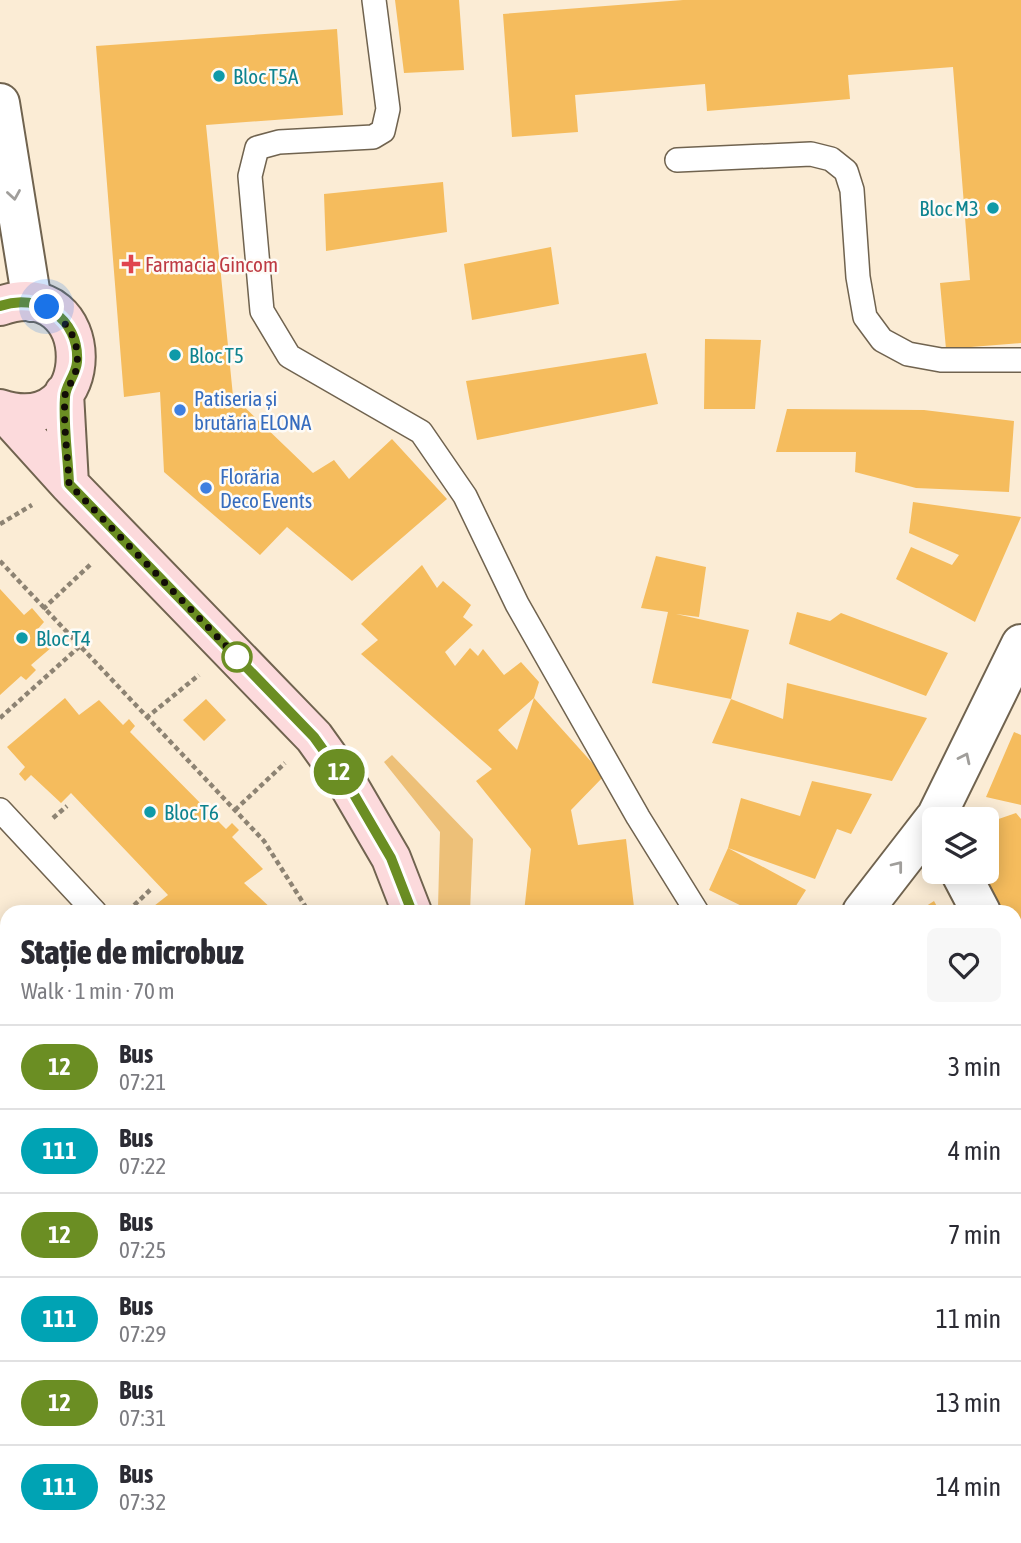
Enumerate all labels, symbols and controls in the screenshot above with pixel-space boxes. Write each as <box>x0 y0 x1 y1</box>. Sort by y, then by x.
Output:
place label: Bloc T5A <box>233 64 299 88</box>
marker: Bloc T5A <box>211 68 227 84</box>
one-way arrow <box>6 189 21 201</box>
place label: Bloc M3 <box>919 196 979 220</box>
marker: Bloc M3 <box>985 200 1001 216</box>
place label: Farmacia Gincom <box>145 252 278 276</box>
marker: Farmacia Gincom <box>123 256 139 272</box>
your location <box>29 289 64 324</box>
place label: Bloc T5 <box>189 343 244 367</box>
marker: Bloc T5 <box>167 347 183 363</box>
place label: Patiseria și brutăria ELONA <box>194 386 312 434</box>
marker: Patiseria și brutăria ELONA <box>172 402 188 418</box>
place label: Florăria Deco Events <box>220 464 312 512</box>
marker: Florăria Deco Events <box>198 480 214 496</box>
place label: Bloc T4 <box>36 626 91 650</box>
marker: Bloc T4 <box>14 630 30 646</box>
unlabelled marker <box>222 642 252 672</box>
line badge: 12 <box>308 749 370 795</box>
one-way arrow <box>956 753 970 765</box>
text: 12 <box>328 758 350 785</box>
place label: Bloc T6 <box>164 800 219 824</box>
marker: Bloc T6 <box>142 804 158 820</box>
map controls <box>922 807 999 884</box>
button: layers <box>922 807 999 884</box>
one-way arrow <box>890 861 902 874</box>
button: heart <box>927 928 1001 1002</box>
text: Stație de microbuz <box>21 933 244 971</box>
text: Walk · 1 min · 70 m <box>21 978 175 1004</box>
text: Bus <box>119 1039 153 1069</box>
text: 3 min <box>948 1052 1001 1082</box>
text: 12 <box>48 1053 71 1080</box>
text: 07:21 <box>119 1069 166 1095</box>
text: Bus <box>119 1123 153 1153</box>
text: 4 min <box>948 1136 1001 1166</box>
text: 111 <box>43 1137 76 1164</box>
text: 07:22 <box>119 1153 166 1179</box>
text: Bus <box>119 1207 153 1237</box>
text: 7 min <box>948 1220 1001 1250</box>
text: 12 <box>48 1221 71 1248</box>
text: 07:25 <box>119 1237 166 1263</box>
text: Bus <box>119 1291 153 1321</box>
text: 11 min <box>936 1304 1001 1334</box>
text: 111 <box>43 1305 76 1332</box>
text: 07:29 <box>119 1321 166 1347</box>
text: Bus <box>119 1375 153 1405</box>
text: 13 min <box>936 1388 1001 1418</box>
text: 12 <box>48 1389 71 1416</box>
text: 07:31 <box>119 1405 166 1431</box>
text: Bus <box>119 1459 153 1489</box>
text: 14 min <box>936 1472 1001 1502</box>
text: 111 <box>43 1473 76 1500</box>
text: 07:32 <box>119 1489 166 1515</box>

